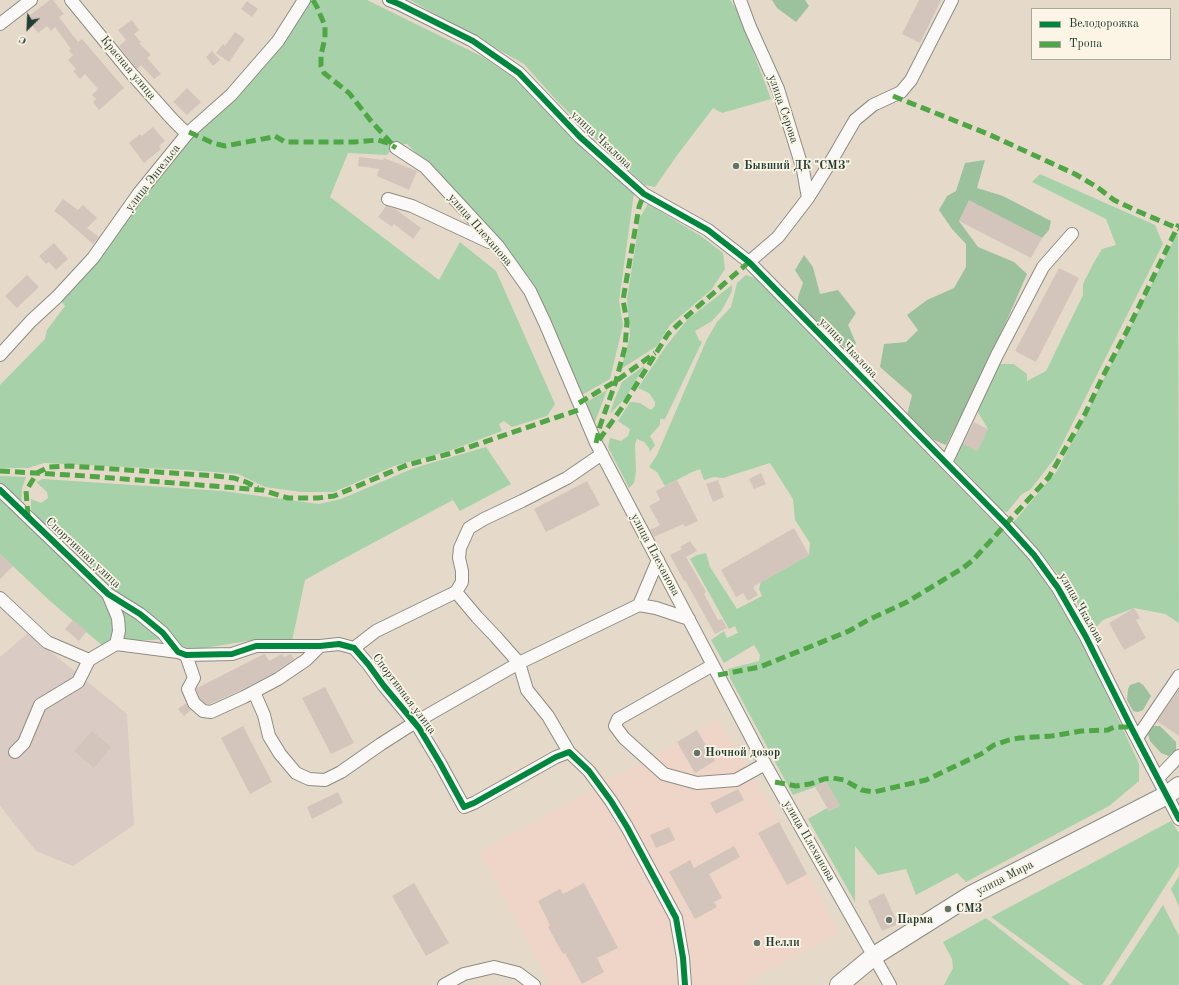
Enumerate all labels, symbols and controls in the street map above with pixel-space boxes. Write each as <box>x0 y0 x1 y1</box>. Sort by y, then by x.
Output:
north arrow <box>8 8 48 48</box>
legend <box>1031 8 1171 60</box>
text: Велодорожка <box>1069 18 1139 30</box>
text: С <box>17 33 28 46</box>
street label: Красная улица <box>97 33 159 103</box>
text: Тропа <box>1069 38 1102 50</box>
street label: улица Серова <box>765 73 801 145</box>
street label: улица Чкалова <box>567 108 635 172</box>
street label: улица Энгельса <box>122 142 184 214</box>
place label: Бывший ДК "СМЗ" <box>744 159 850 173</box>
marker: Бывший ДК "СМЗ" <box>731 161 741 171</box>
street label: улица Плеханова <box>445 191 515 269</box>
street label: улица Чкалова <box>816 315 880 381</box>
street label: улица Плеханова <box>627 511 683 599</box>
street label: Спортивная улица <box>42 514 124 592</box>
street label: улица Чкалова <box>1055 570 1107 646</box>
street label: Спортивная улица <box>369 651 439 737</box>
place label: Ночной дозор <box>705 746 780 760</box>
marker: Ночной дозор <box>692 748 702 758</box>
street label: улица Плеханова <box>780 798 838 884</box>
street label: улица Мира <box>974 857 1036 899</box>
place label: СМЗ <box>956 902 982 916</box>
marker: СМЗ <box>943 904 953 914</box>
place label: Парма <box>897 913 933 927</box>
marker: Парма <box>884 915 894 925</box>
place label: Нелли <box>765 936 800 950</box>
marker: Нелли <box>752 938 762 948</box>

